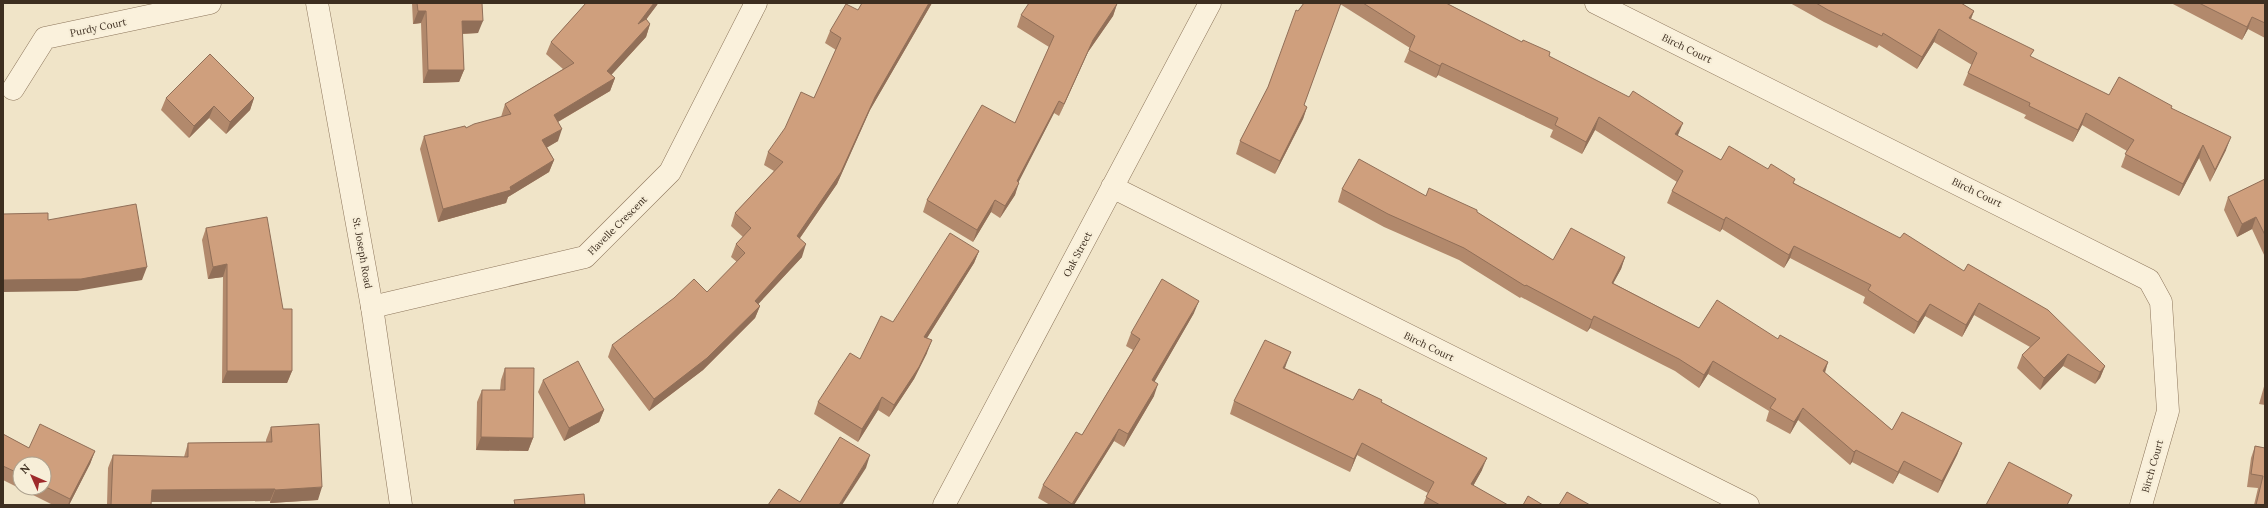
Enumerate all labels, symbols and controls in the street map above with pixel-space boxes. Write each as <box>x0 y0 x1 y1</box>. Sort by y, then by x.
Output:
street label: Purdy Court <box>69 15 128 40</box>
street label: Birch Court <box>1660 31 1714 66</box>
street label: Birch Court <box>1950 175 2004 210</box>
street label: Flavelle Crescent <box>585 193 650 258</box>
street label: St. Joseph Road <box>350 217 375 290</box>
street label: Oak Street <box>1060 229 1095 279</box>
street label: Birch Court <box>1402 329 1456 364</box>
street label: Birch Court <box>2139 438 2166 494</box>
north arrow <box>12 456 52 496</box>
text: N <box>17 461 33 477</box>

